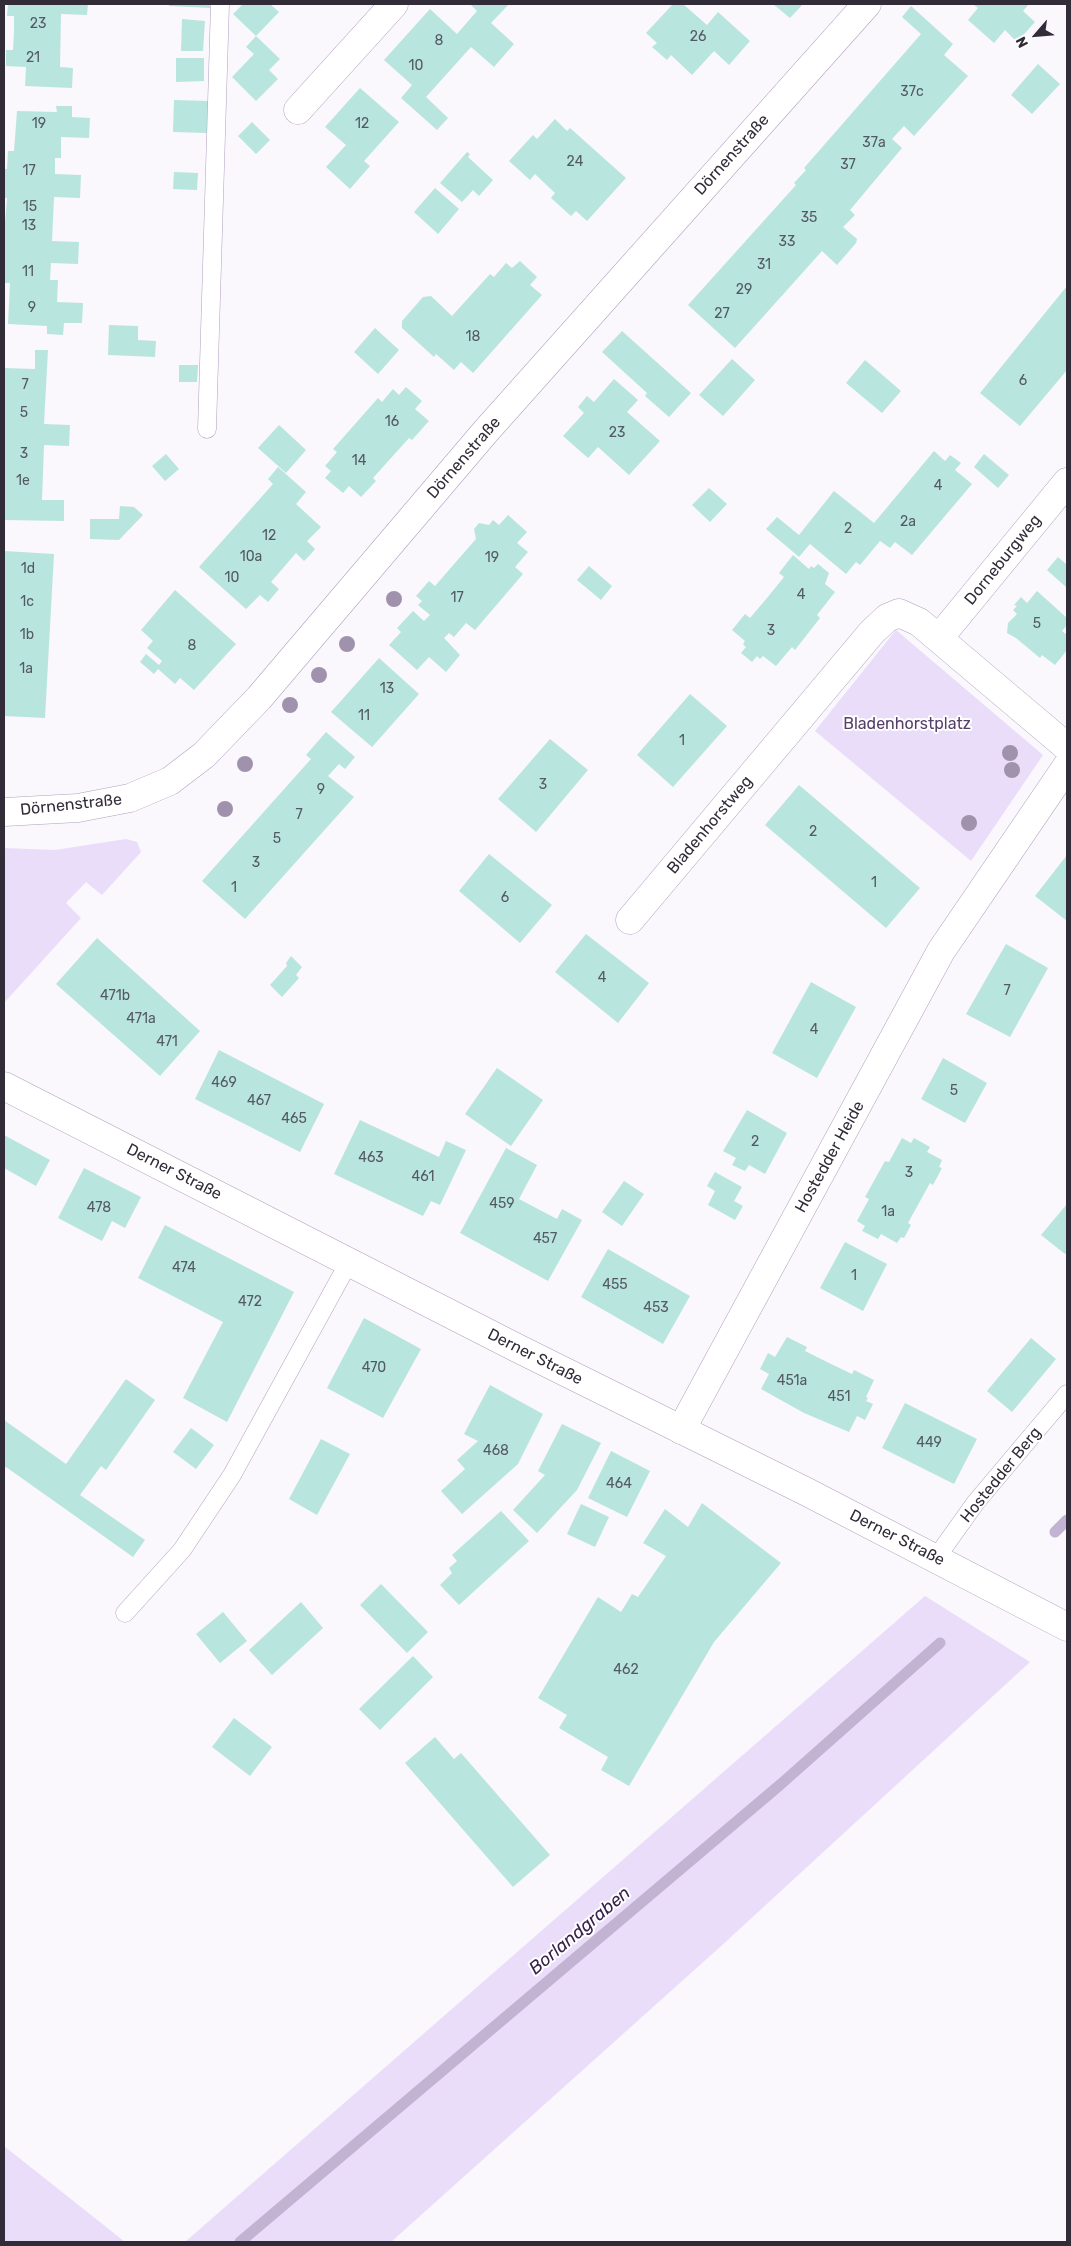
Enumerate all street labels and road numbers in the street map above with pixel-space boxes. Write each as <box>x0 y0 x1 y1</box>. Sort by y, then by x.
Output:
street label: Dörnenstraße <box>691 111 773 199</box>
street label: Dörnenstraße <box>423 413 505 503</box>
street label: Dorneburgweg <box>961 511 1045 609</box>
street label: Bladenhorstweg <box>663 772 757 878</box>
street label: Dörnenstraße <box>19 790 123 820</box>
street label: Hostedder Heide <box>791 1098 869 1216</box>
street label: Derner Straße <box>123 1140 225 1204</box>
street label: Derner Straße <box>484 1325 586 1389</box>
street label: Hostedder Berg <box>957 1423 1045 1527</box>
street label: Derner Straße <box>846 1506 948 1570</box>

